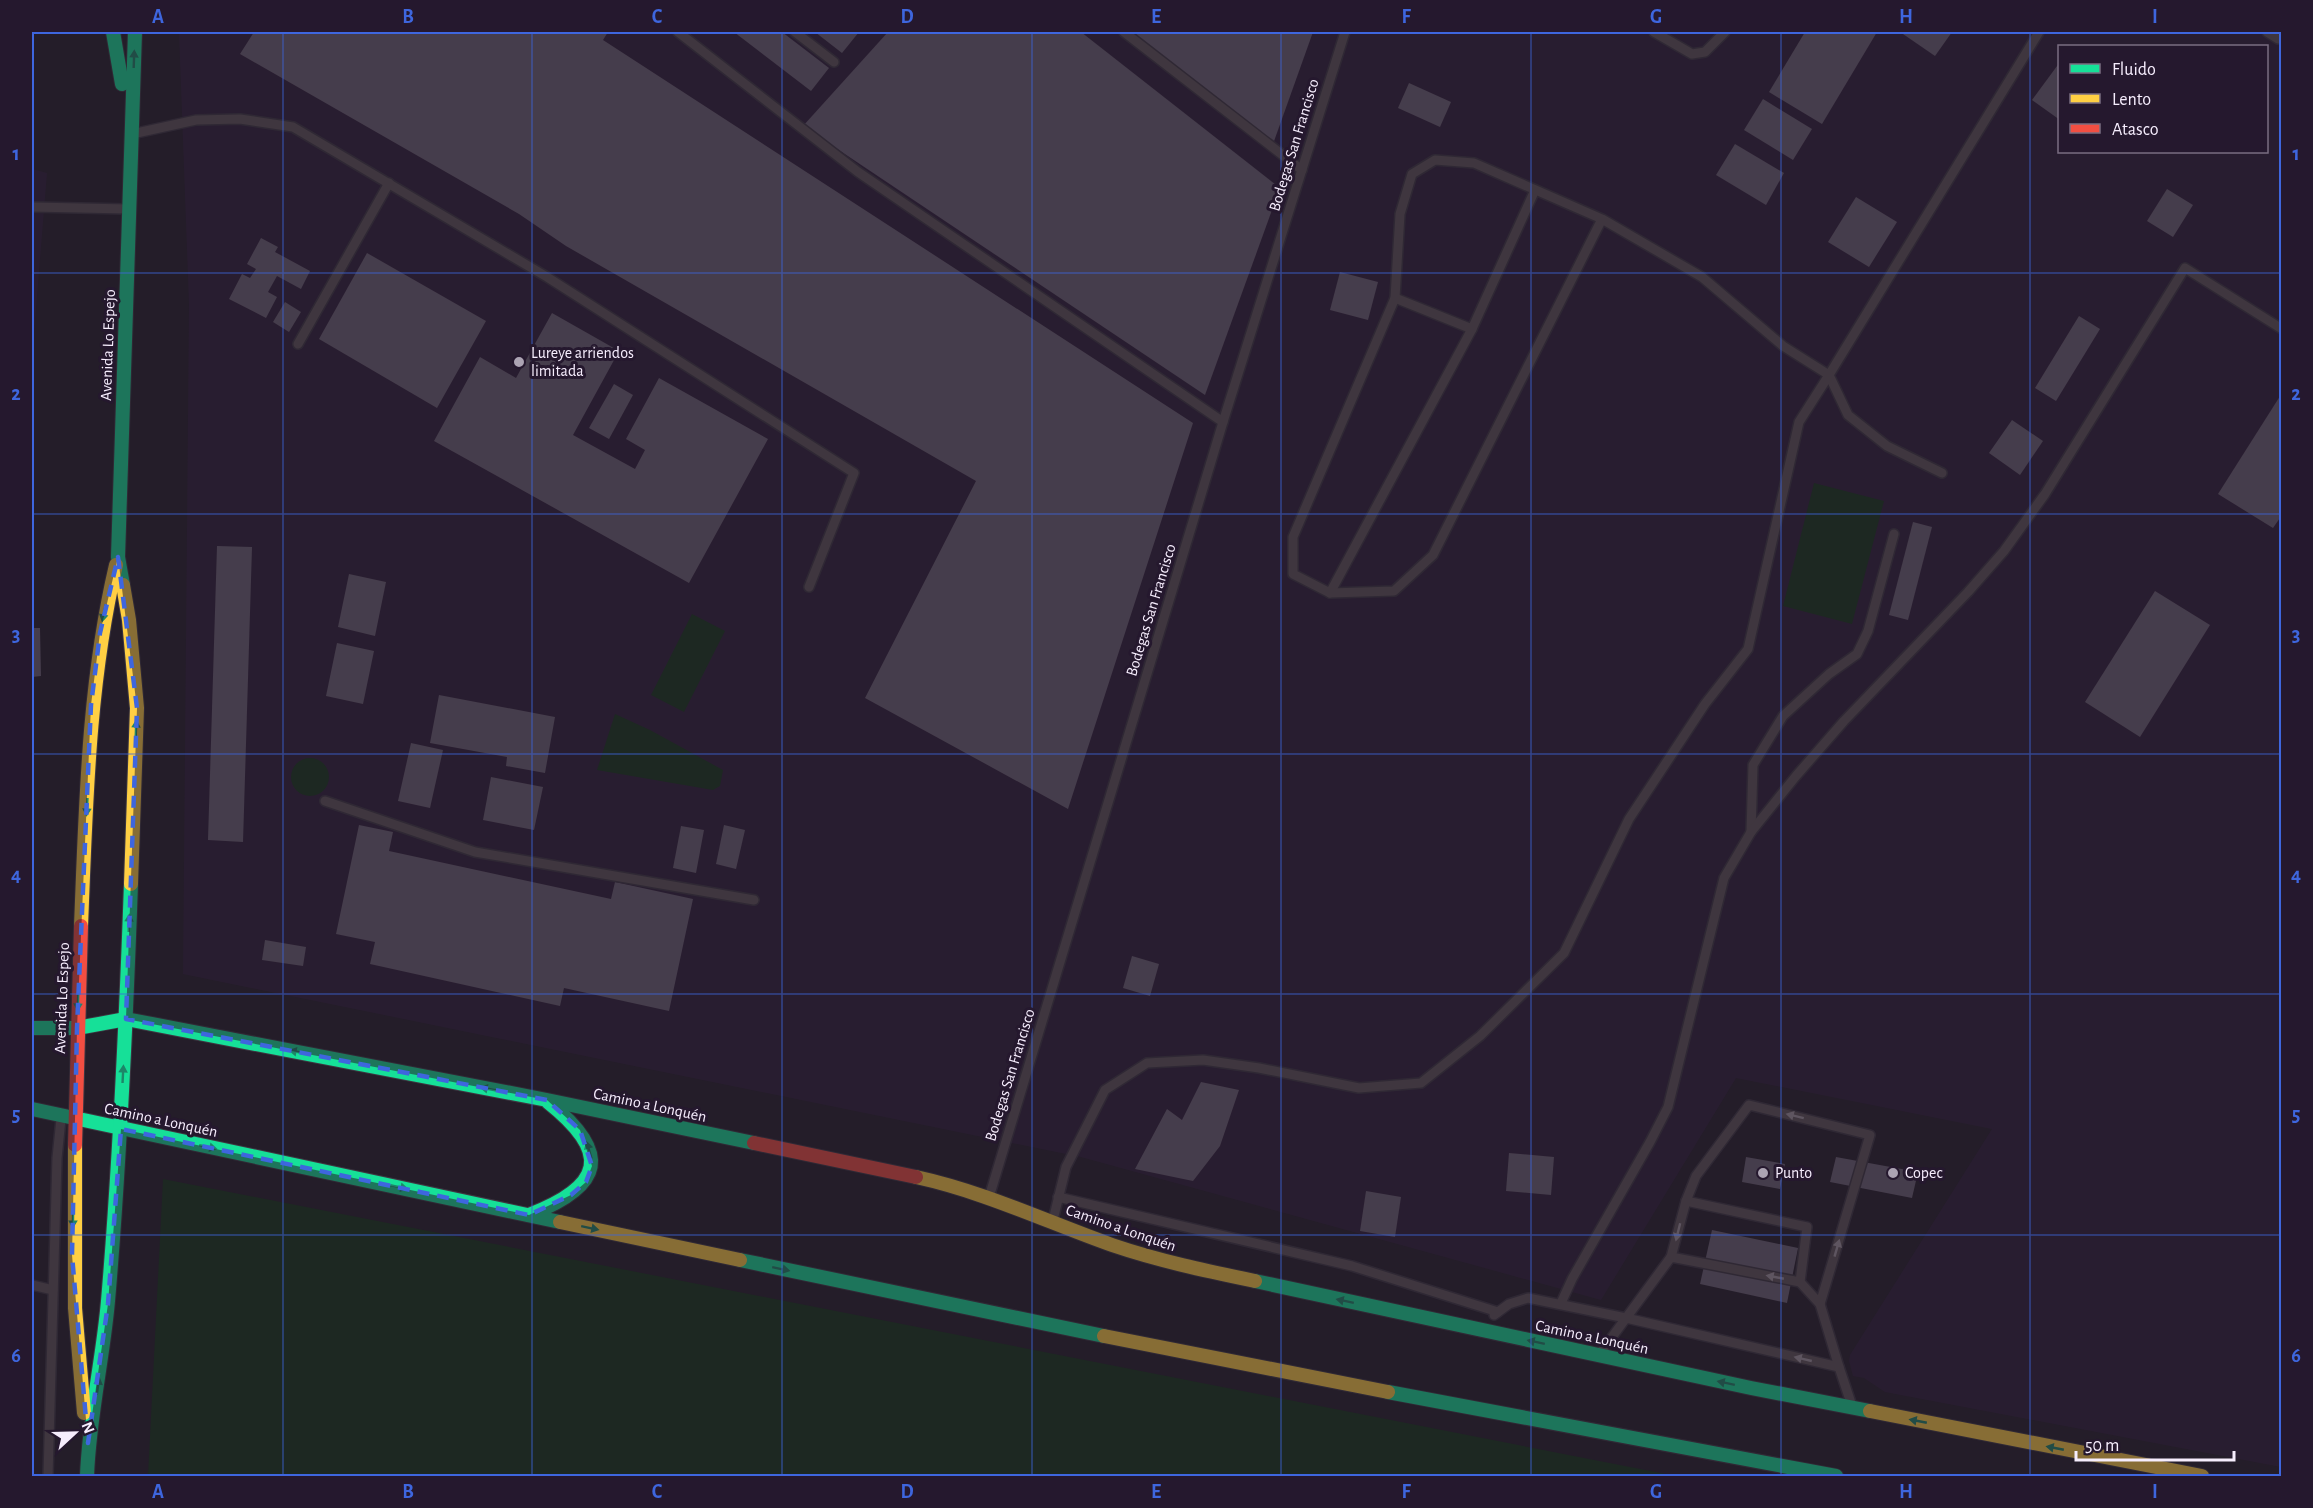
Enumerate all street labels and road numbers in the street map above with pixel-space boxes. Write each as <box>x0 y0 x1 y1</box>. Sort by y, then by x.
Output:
street label: Bodegas San Francisco <box>1266 77 1322 213</box>
street label: Avenida Lo Espejo <box>98 289 119 401</box>
street label: Bodegas San Francisco <box>1123 542 1179 678</box>
street label: Avenida Lo Espejo <box>52 942 73 1054</box>
street label: Bodegas San Francisco <box>982 1007 1038 1143</box>
street label: Camino a Lonquén <box>592 1085 708 1125</box>
street label: Camino a Lonquén <box>103 1100 219 1140</box>
street label: Camino a Lonquén <box>1064 1202 1178 1254</box>
street label: Camino a Lonquén <box>1534 1317 1650 1357</box>

